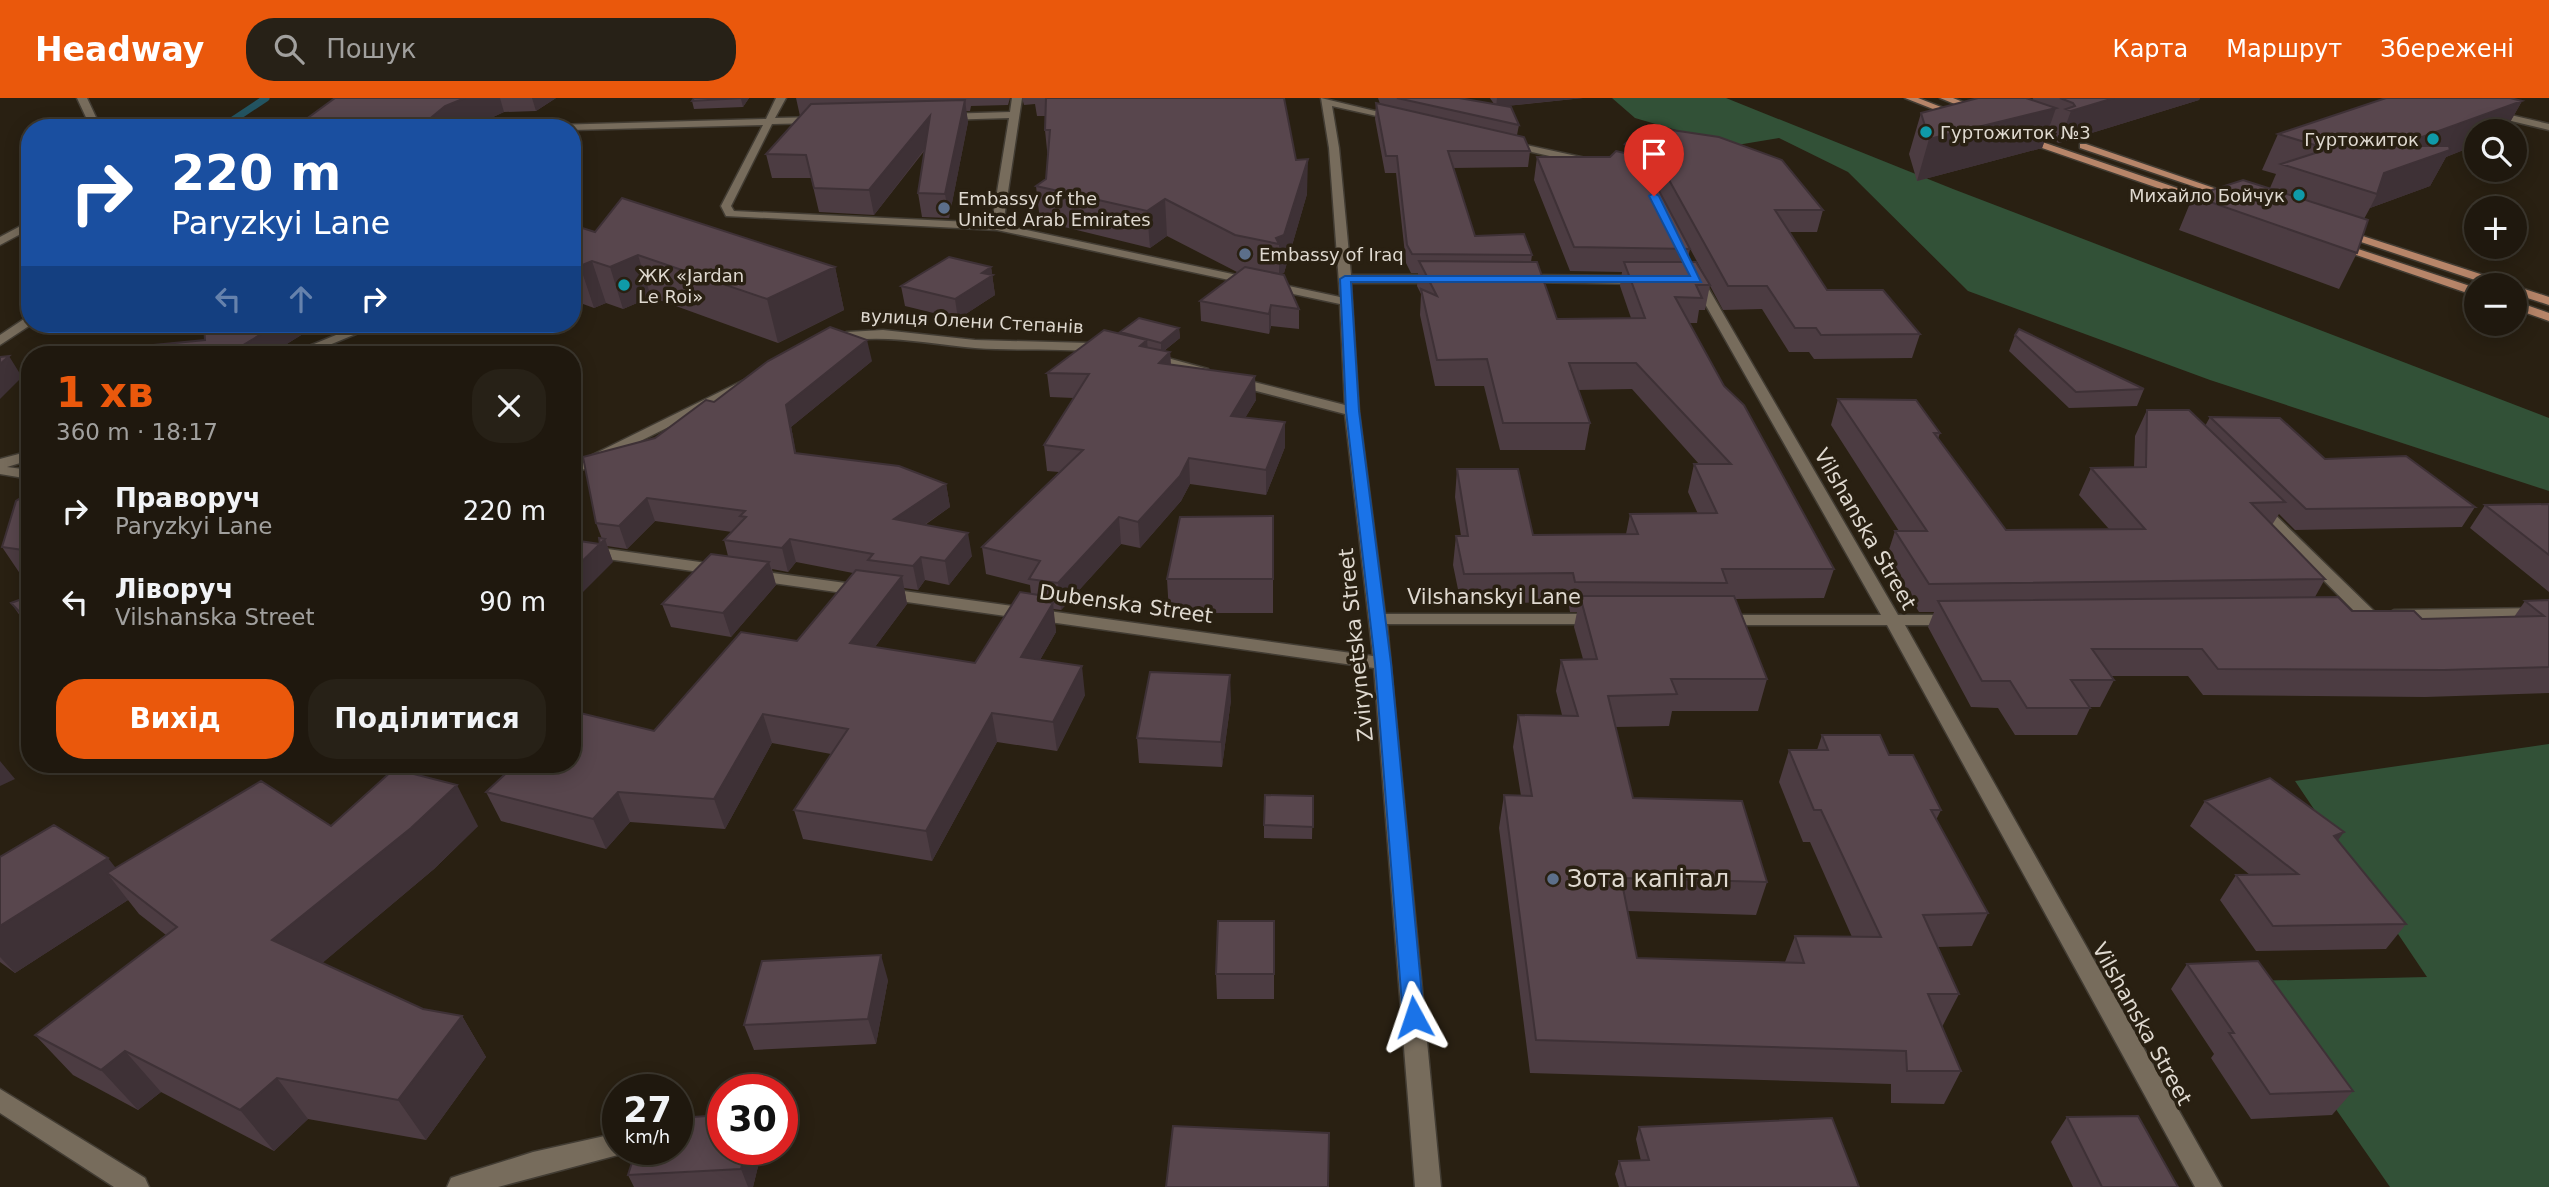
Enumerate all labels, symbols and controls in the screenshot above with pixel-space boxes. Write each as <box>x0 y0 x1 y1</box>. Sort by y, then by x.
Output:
search box <box>246 18 736 81</box>
text: Headway <box>35 30 204 69</box>
icon: search <box>270 30 308 68</box>
text: Пошук <box>326 34 417 64</box>
text: Карта <box>2113 35 2188 63</box>
text: Маршрут <box>2226 35 2342 63</box>
text: Збережені <box>2380 35 2514 63</box>
map controls <box>2464 119 2527 336</box>
button: search <box>2464 119 2527 182</box>
place label: Гуртожиток №3 <box>1940 122 2091 143</box>
pin <box>1624 124 1684 196</box>
marker: Гуртожиток №3 <box>1918 124 1934 140</box>
place label: Гуртожиток <box>2304 129 2419 150</box>
marker: Гуртожиток <box>2425 131 2441 147</box>
icon: arrive <box>1635 135 1673 173</box>
text: 220 m <box>171 145 341 202</box>
icon: right <box>56 147 147 238</box>
place label: Михайло Бойчук <box>2129 185 2285 206</box>
marker: Михайло Бойчук <box>2291 187 2307 203</box>
place label: Embassy of the United Arab Emirates <box>958 188 1151 230</box>
button: + <box>2464 196 2527 259</box>
marker: Embassy of the United Arab Emirates <box>936 200 952 216</box>
text: Paryzkyi Lane <box>171 204 390 242</box>
place label: Embassy of Iraq <box>1259 244 1404 265</box>
marker: Embassy of Iraq <box>1237 246 1253 262</box>
place label: ЖК «Jardan Le Roi» <box>638 265 744 307</box>
button: − <box>2464 273 2527 336</box>
marker: ЖК «Jardan Le Roi» <box>616 277 632 293</box>
icon: left <box>209 280 247 318</box>
icon: ahead <box>282 280 320 318</box>
icon: right <box>355 280 393 318</box>
street label: вулиця Олени Степанів <box>860 305 1084 337</box>
text: 1 хв <box>56 368 154 417</box>
button: close <box>472 369 546 443</box>
text: 360 m · 18:17 <box>56 419 218 445</box>
street label: Vilshanska Street <box>1809 444 1921 614</box>
text: Праворуч <box>115 483 261 513</box>
icon: right <box>56 492 94 530</box>
text: 220 m <box>463 496 546 526</box>
text: Paryzkyi Lane <box>115 513 273 539</box>
street label: Zvirynetska Street <box>1334 547 1378 743</box>
text: Ліворуч <box>115 574 233 604</box>
street label: Dubenska Street <box>1038 580 1214 628</box>
icon: left <box>56 583 94 621</box>
street label: Vilshanskyi Lane <box>1407 585 1581 609</box>
text: 90 m <box>479 587 546 617</box>
text: Vilshanska Street <box>115 604 314 630</box>
button: Вихід <box>56 679 294 759</box>
button: Поділитися <box>308 679 546 759</box>
place label: Зота капітал <box>1567 865 1729 893</box>
marker: Зота капітал <box>1545 871 1561 887</box>
street label: Vilshanska Street <box>2087 939 2197 1109</box>
position arrow <box>1377 980 1451 1054</box>
speed limit sign: 30 <box>707 1074 798 1165</box>
text: 27 <box>623 1090 672 1130</box>
text: km/h <box>625 1126 670 1147</box>

